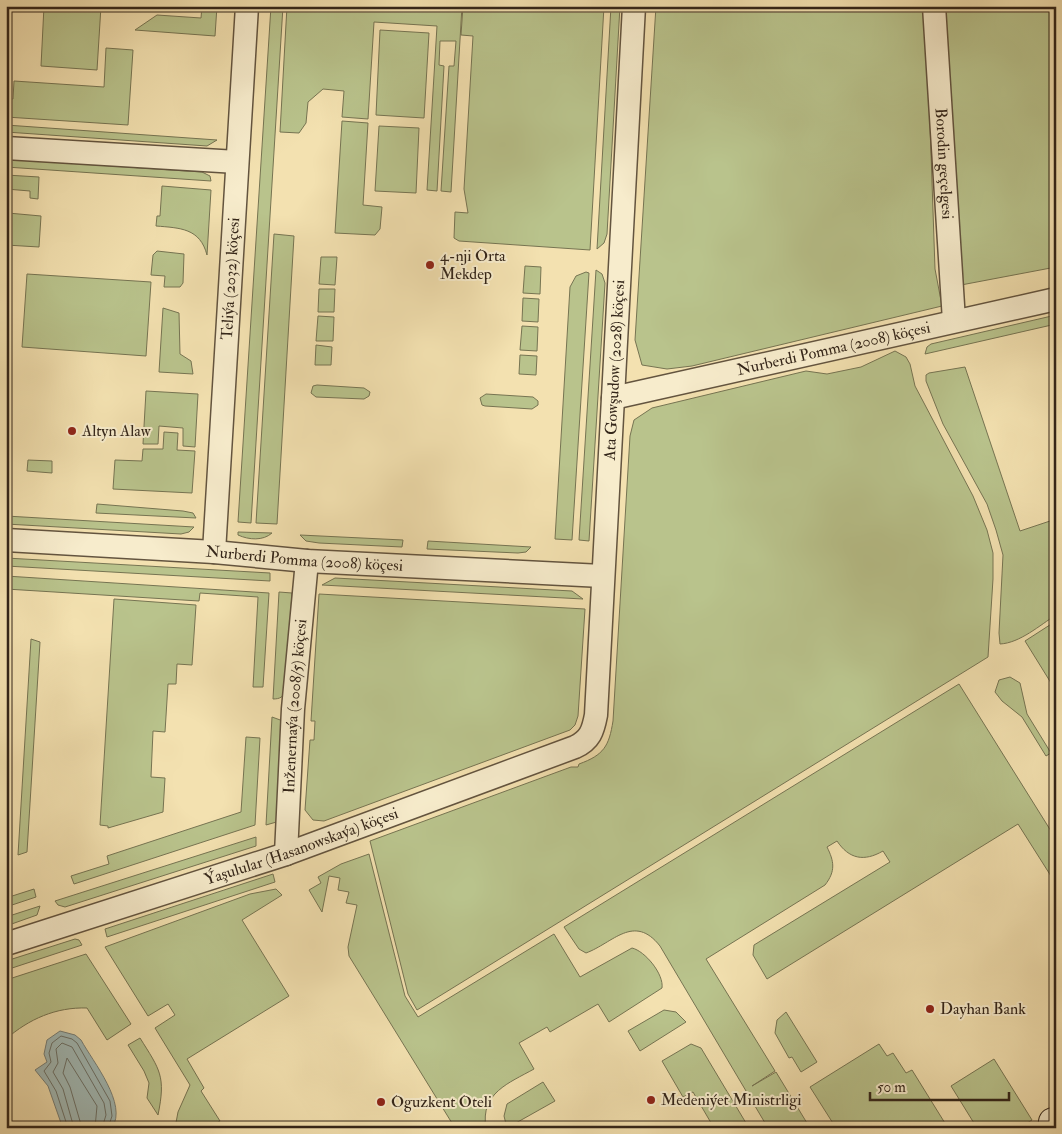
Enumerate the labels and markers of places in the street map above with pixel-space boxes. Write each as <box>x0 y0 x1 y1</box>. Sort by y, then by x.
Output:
place label: 4-nji Orta Mekdep <box>440 246 506 285</box>
marker: 4-nji Orta Mekdep <box>424 259 436 271</box>
place label: Altyn Alaw <box>81 421 152 441</box>
marker: Altyn Alaw <box>66 425 78 437</box>
place label: Dayhan Bank <box>940 999 1026 1019</box>
marker: Dayhan Bank <box>924 1003 936 1015</box>
place label: Medeniýet Ministrligi <box>661 1090 801 1110</box>
place label: Oguzkent Oteli <box>391 1092 492 1112</box>
marker: Medeniýet Ministrligi <box>645 1094 657 1106</box>
marker: Oguzkent Oteli <box>375 1096 387 1108</box>

